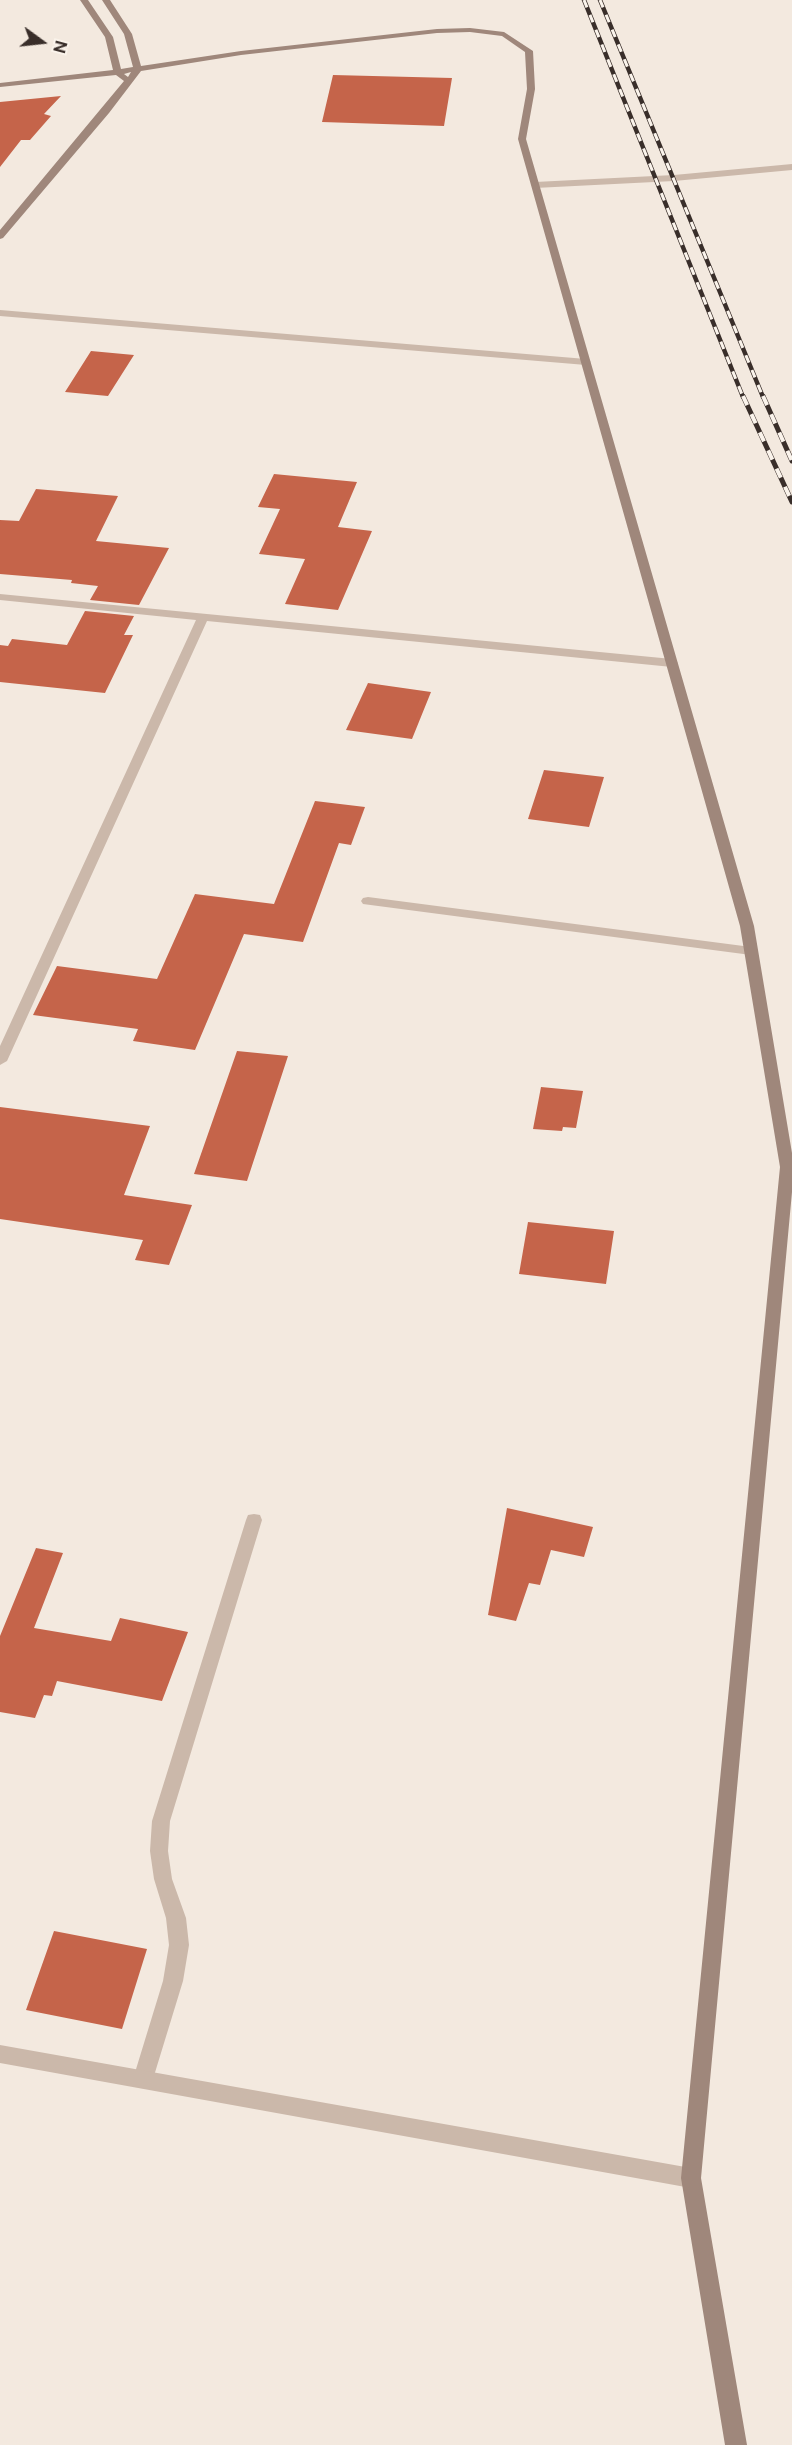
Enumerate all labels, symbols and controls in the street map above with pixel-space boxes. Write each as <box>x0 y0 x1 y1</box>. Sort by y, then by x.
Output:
north arrow <box>12 12 72 72</box>
text: N <box>49 38 71 55</box>

